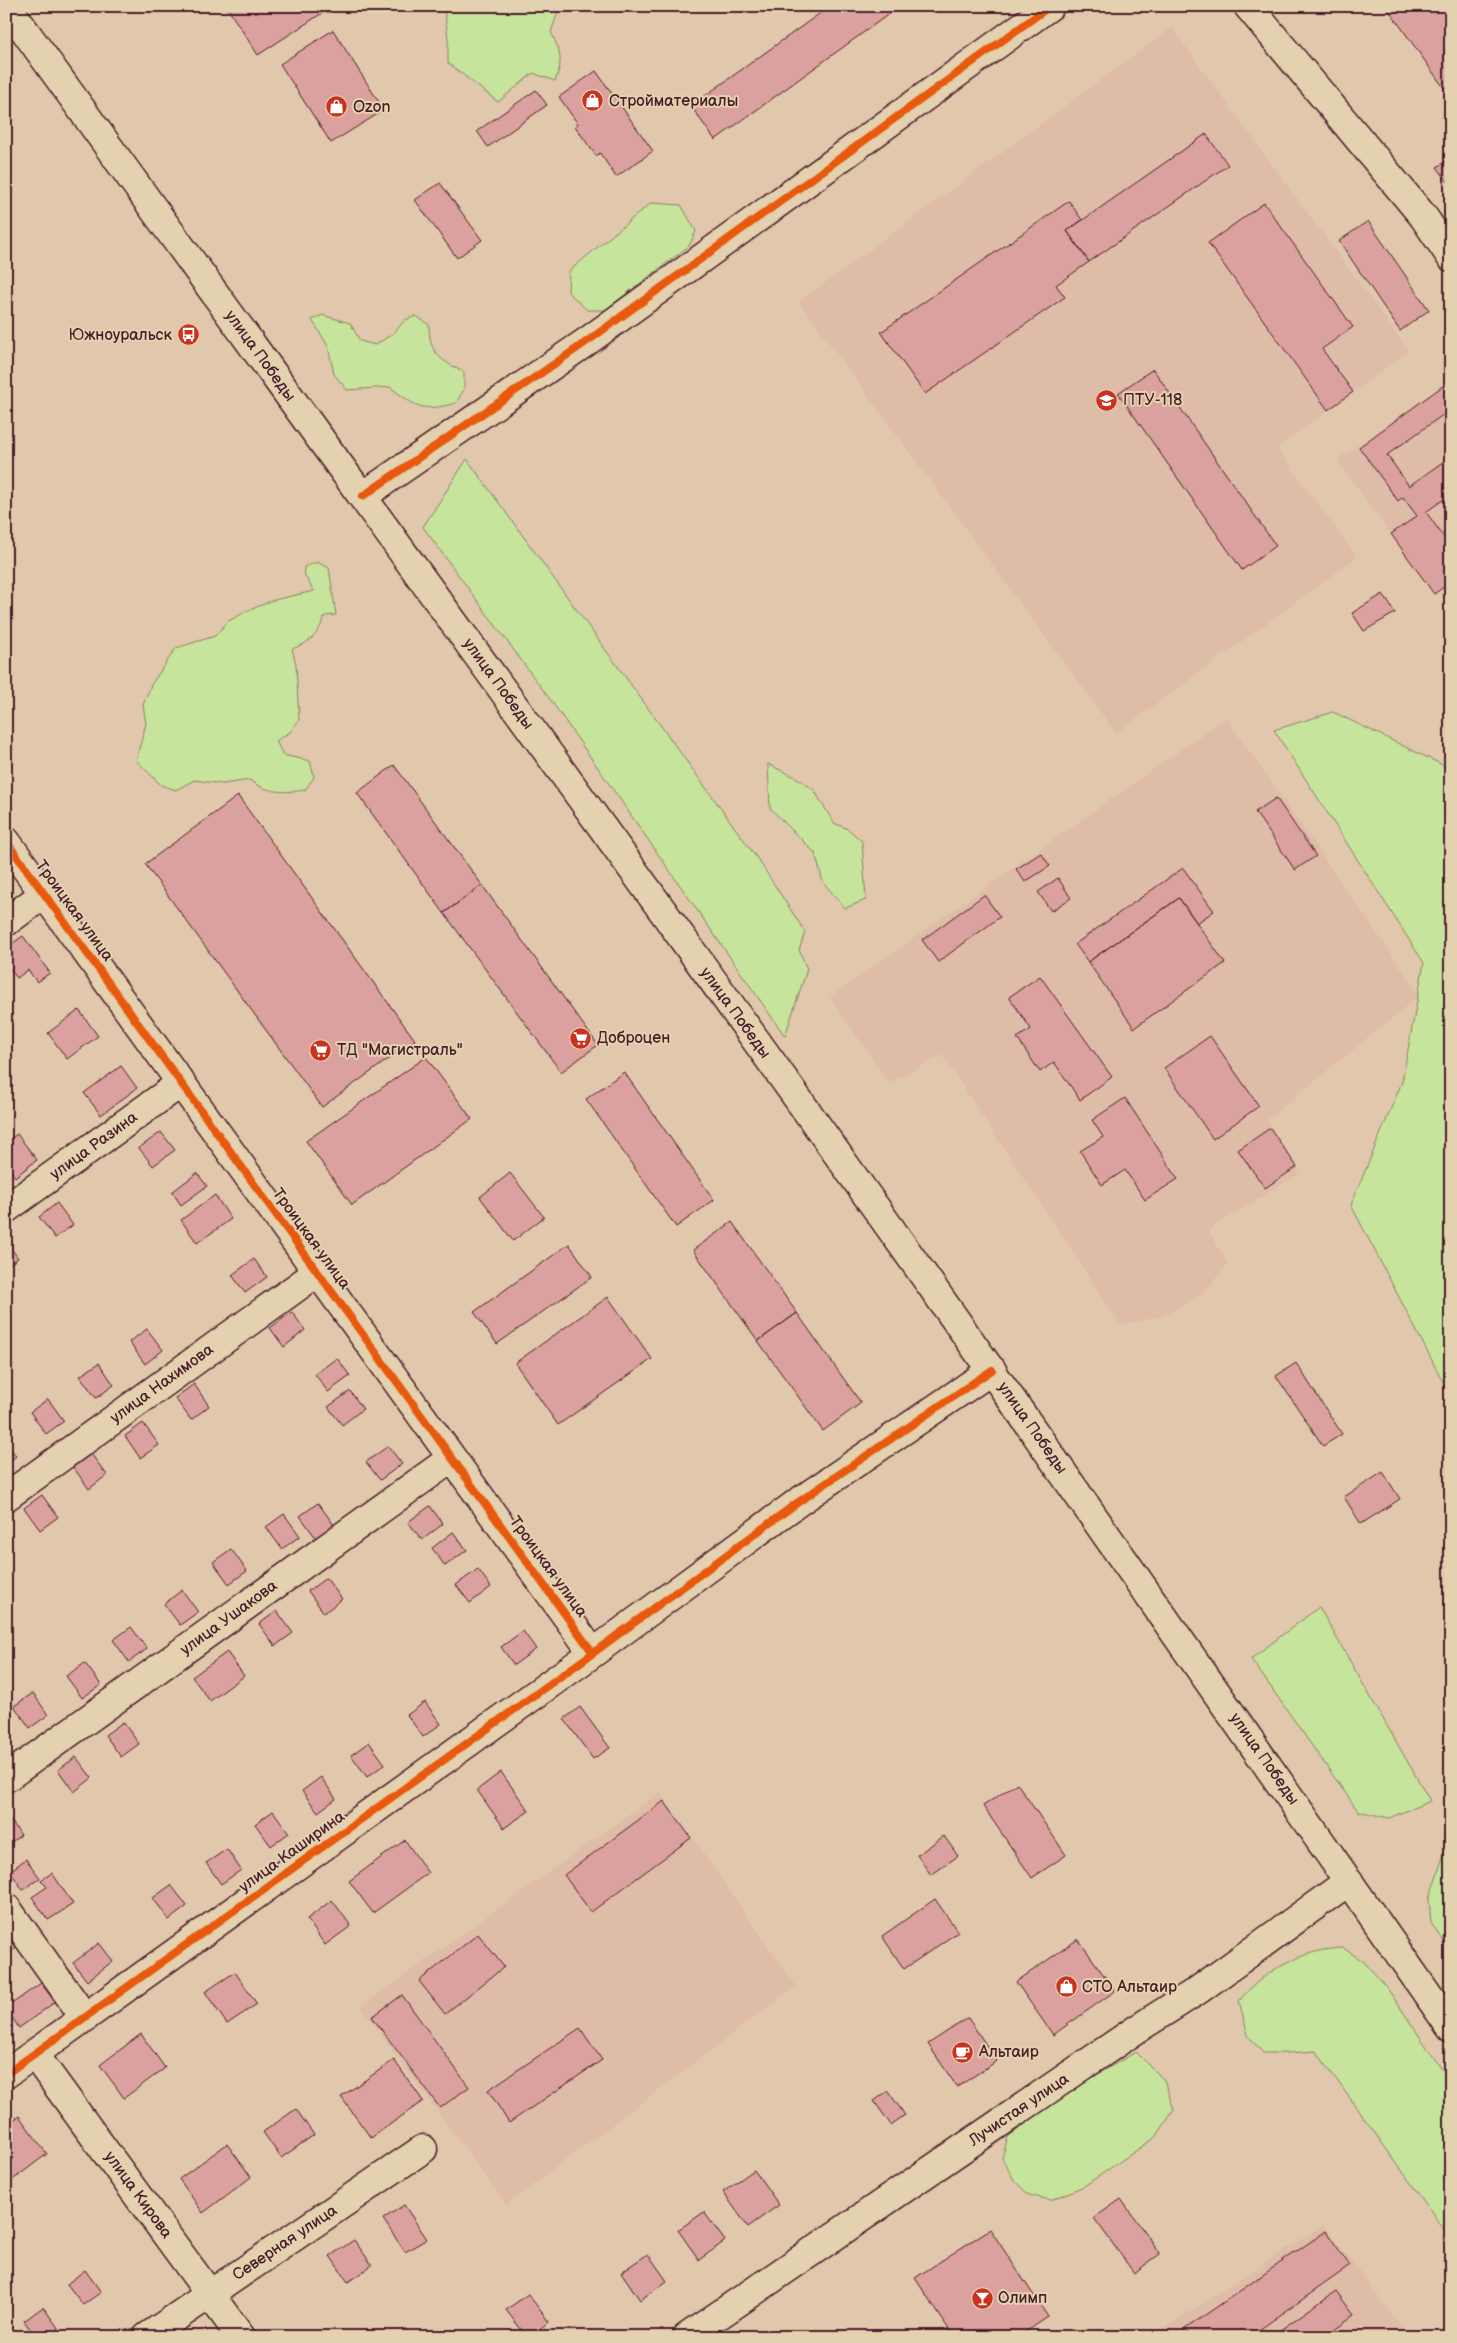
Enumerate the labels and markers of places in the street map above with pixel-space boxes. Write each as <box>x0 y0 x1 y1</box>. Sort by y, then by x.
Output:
shop icon: Стройматериалы <box>581 89 605 113</box>
place label: Стройматериалы <box>609 92 738 111</box>
shop icon: Ozon <box>325 95 349 119</box>
place label: Ozon <box>353 98 391 117</box>
bus stop icon: Южноуральск <box>176 323 200 347</box>
place label: Южноуральск <box>69 326 172 345</box>
school or university icon: ПТУ-118 <box>1095 388 1119 412</box>
place label: ПТУ-118 <box>1123 391 1182 410</box>
supermarket icon: Доброцен <box>569 1026 593 1050</box>
place label: Доброцен <box>597 1029 670 1048</box>
supermarket icon: ТД "Магистраль" <box>309 1038 333 1062</box>
place label: ТД "Магистраль" <box>337 1041 463 1060</box>
shop icon: СТО Альтаир <box>1054 1975 1078 1999</box>
place label: СТО Альтаир <box>1082 1978 1177 1997</box>
cafe icon: Альтаир <box>951 2040 975 2064</box>
place label: Альтаир <box>978 2043 1039 2062</box>
bar icon: Олимп <box>970 2286 994 2310</box>
place label: Олимп <box>998 2289 1047 2308</box>

